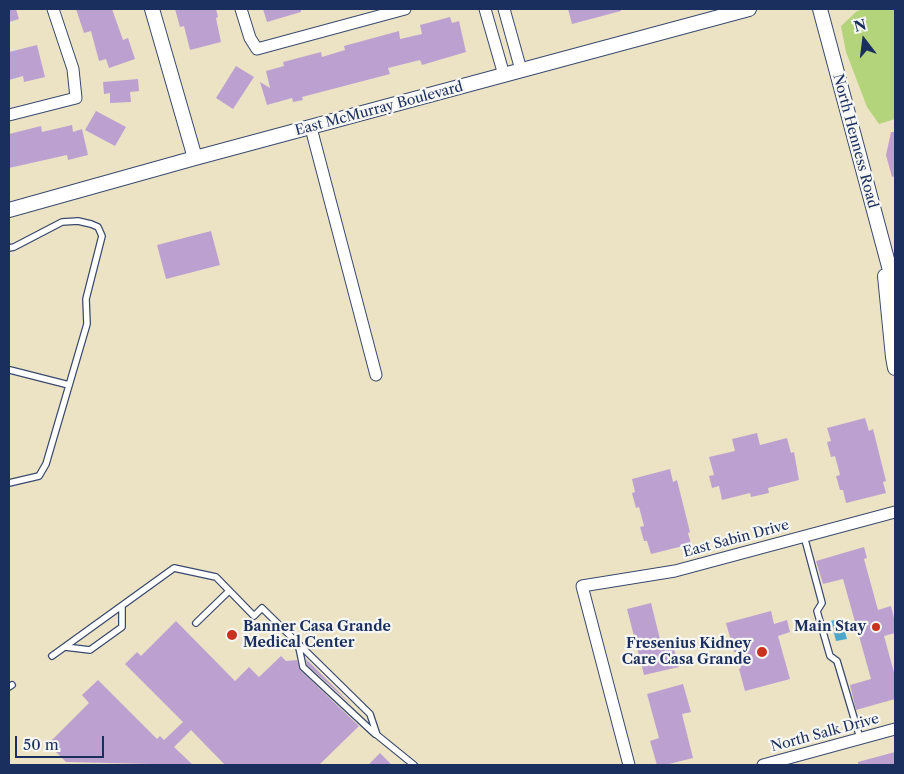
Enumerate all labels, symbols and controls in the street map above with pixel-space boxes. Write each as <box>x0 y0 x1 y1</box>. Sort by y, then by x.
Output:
north arrow <box>839 15 889 65</box>
text: N <box>852 15 868 36</box>
street label: North Henness Road <box>829 72 881 210</box>
street label: East McMurray Boulevard <box>293 78 465 140</box>
street label: East Sabin Drive <box>681 517 791 561</box>
place label: Banner Casa Grande Medical Center <box>243 619 391 652</box>
place label: Main Stay <box>794 619 866 635</box>
marker: Main Stay <box>870 621 882 633</box>
marker: Banner Casa Grande Medical Center <box>225 628 239 642</box>
place label: Fresenius Kidney Care Casa Grande <box>622 636 751 669</box>
marker: Fresenius Kidney Care Casa Grande <box>755 645 769 659</box>
street label: North Salk Drive <box>769 710 881 756</box>
scale bar <box>18 726 106 758</box>
text: 50 m <box>23 735 59 754</box>

